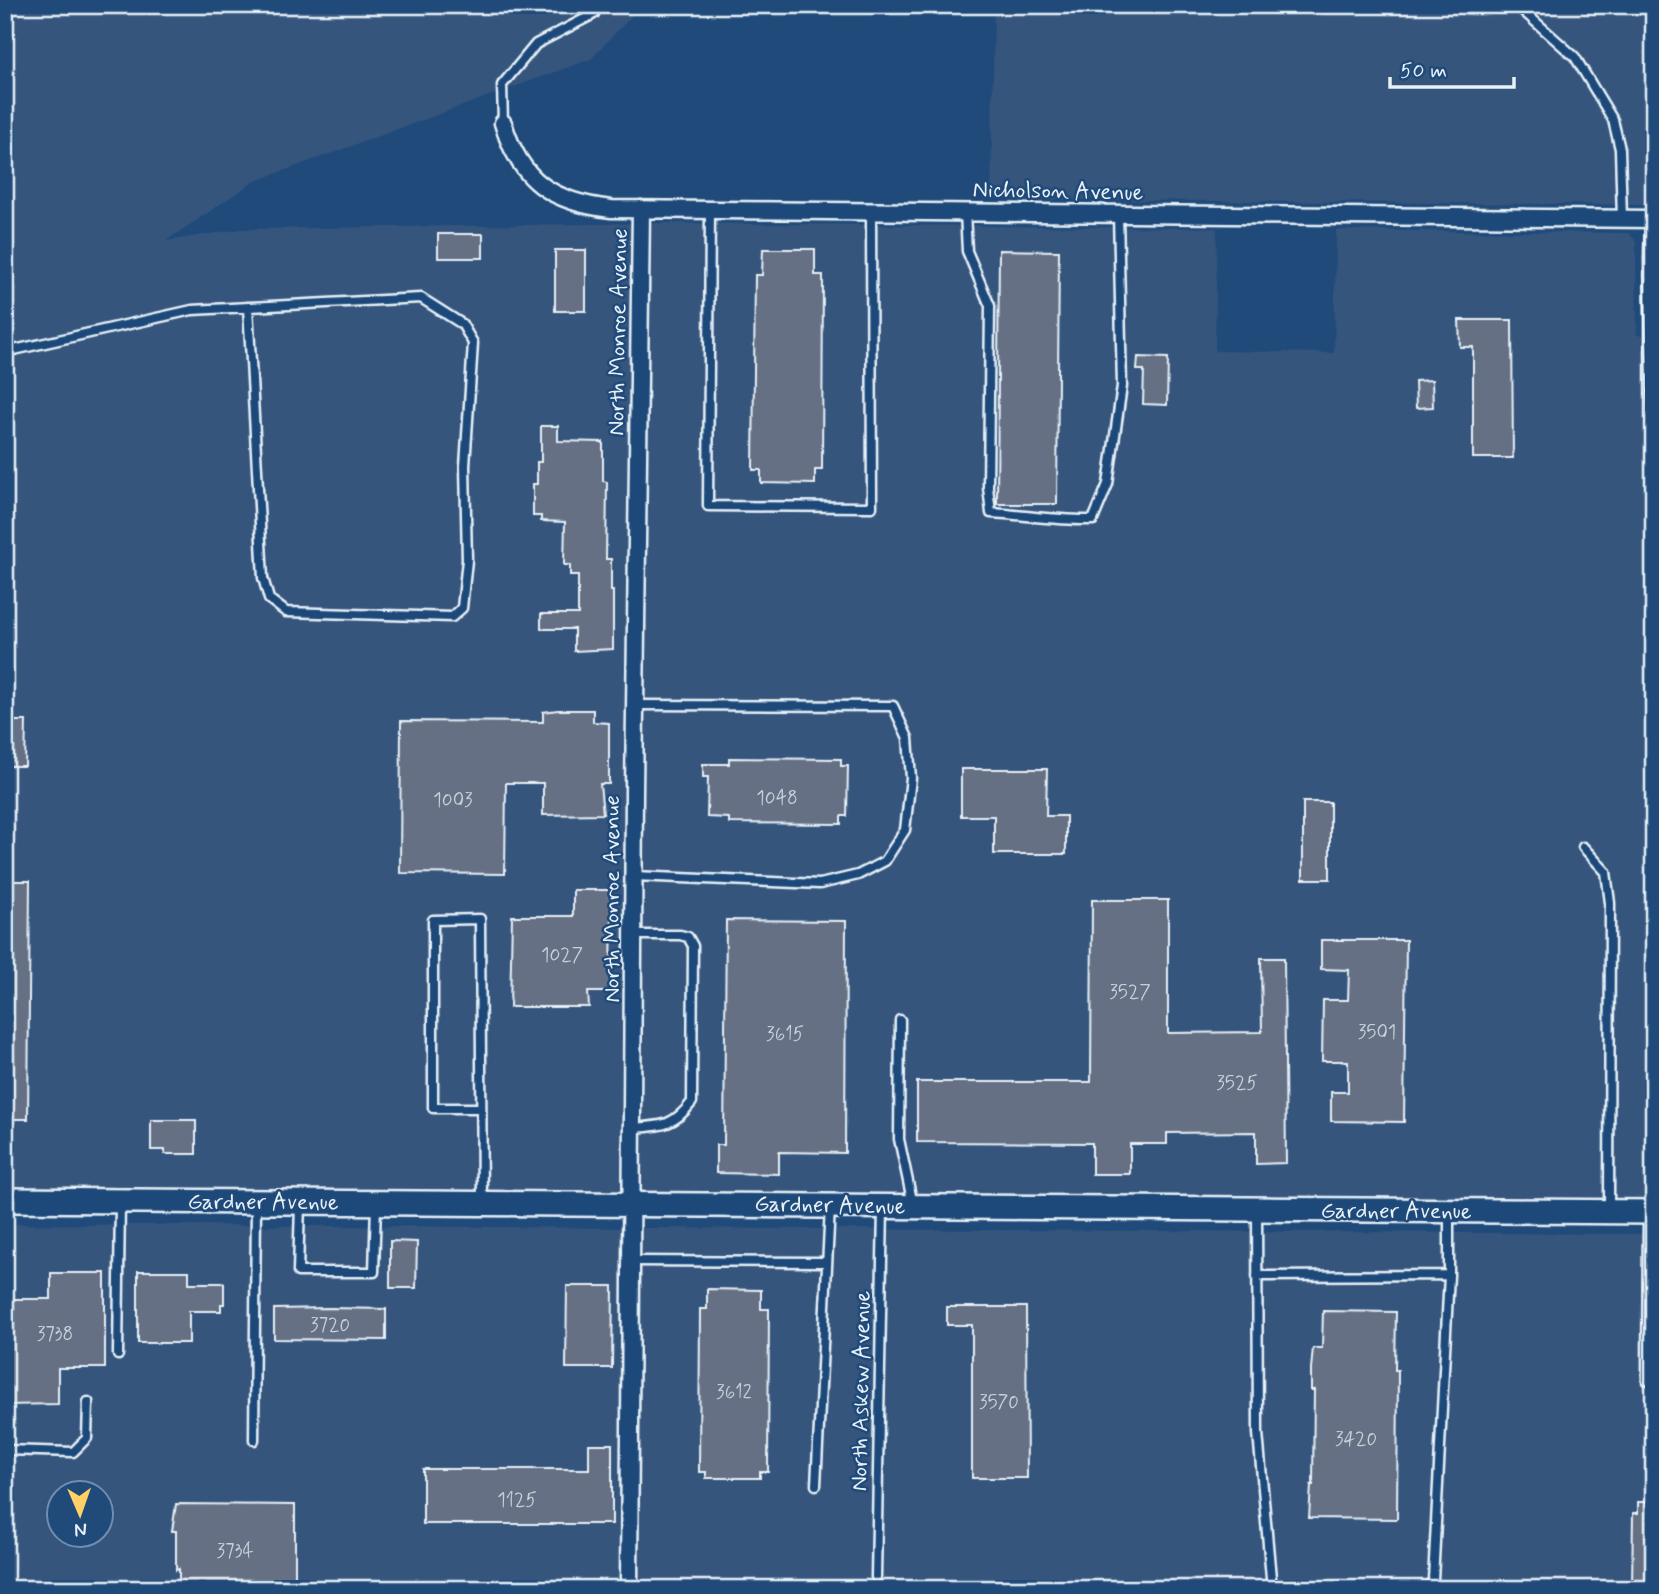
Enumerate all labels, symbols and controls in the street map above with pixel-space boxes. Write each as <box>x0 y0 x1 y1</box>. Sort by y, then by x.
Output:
scale bar <box>1390 46 1514 90</box>
text: 50 m <box>1400 57 1447 85</box>
street label: Nicholson Avenue <box>972 176 1144 208</box>
street label: North Monroe Avenue <box>602 228 636 436</box>
house number: 1048 <box>756 786 798 811</box>
house number: 1003 <box>433 788 473 813</box>
street label: North Monroe Avenue <box>598 795 628 1003</box>
house number: 1027 <box>541 943 583 968</box>
house number: 3527 <box>1109 980 1151 1005</box>
house number: 3501 <box>1358 1020 1396 1045</box>
house number: 3615 <box>766 1022 804 1047</box>
house number: 3525 <box>1216 1071 1258 1096</box>
street label: Gardner Avenue <box>187 1188 339 1218</box>
street label: Gardner Avenue <box>754 1190 906 1222</box>
street label: Gardner Avenue <box>1320 1197 1472 1227</box>
street label: North Askew Avenue <box>845 1290 879 1492</box>
house number: 3720 <box>310 1313 350 1338</box>
house number: 3738 <box>37 1322 73 1347</box>
house number: 3612 <box>716 1380 752 1405</box>
house number: 3570 <box>979 1390 1019 1415</box>
house number: 3420 <box>1335 1427 1377 1452</box>
north arrow <box>46 1478 116 1548</box>
house number: 1125 <box>497 1488 537 1513</box>
text: N <box>74 1517 87 1542</box>
house number: 3734 <box>217 1539 253 1564</box>

